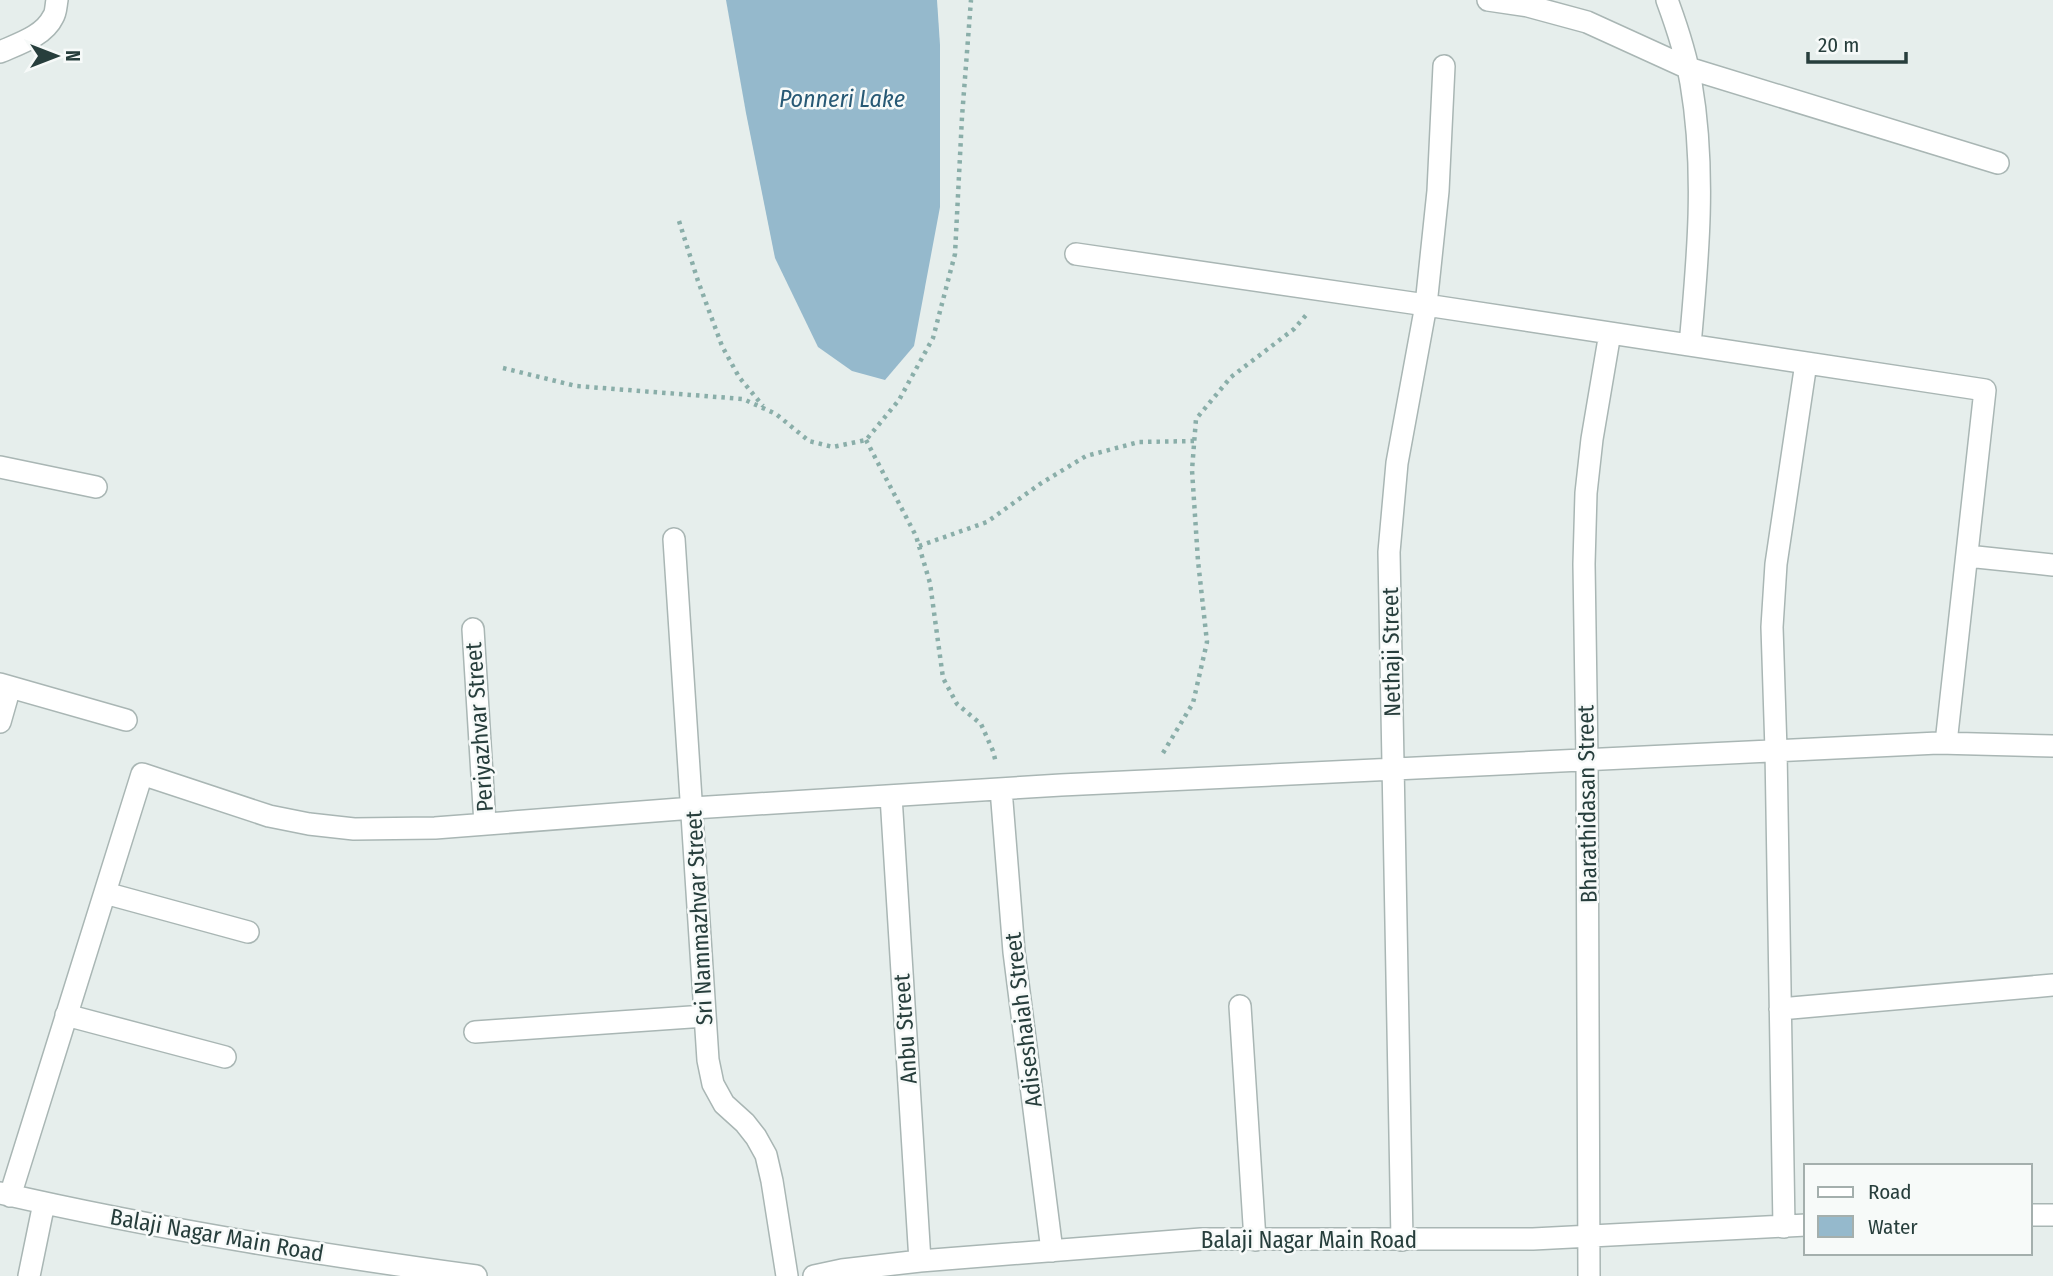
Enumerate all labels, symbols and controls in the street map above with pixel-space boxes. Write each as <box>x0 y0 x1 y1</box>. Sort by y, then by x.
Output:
north arrow <box>21 21 91 91</box>
scale bar <box>1808 21 1906 65</box>
text: 20 m <box>1818 32 1859 58</box>
text: N <box>61 50 84 62</box>
water label: Ponneri Lake <box>779 85 905 113</box>
street label: Nethaji Street <box>1376 587 1406 717</box>
street label: Periyazhvar Street <box>459 641 499 813</box>
street label: Bharathidasan Street <box>1571 704 1603 903</box>
street label: Sri Nammazhvar Street <box>679 810 719 1026</box>
street label: Adiseshaiah Street <box>998 931 1048 1109</box>
street label: Anbu Street <box>887 972 923 1085</box>
legend <box>1804 1164 2032 1255</box>
text: Road <box>1868 1179 1912 1205</box>
street label: Balaji Nagar Main Road <box>108 1202 326 1268</box>
text: Water <box>1868 1214 1918 1240</box>
street label: Balaji Nagar Main Road <box>1201 1226 1417 1254</box>

